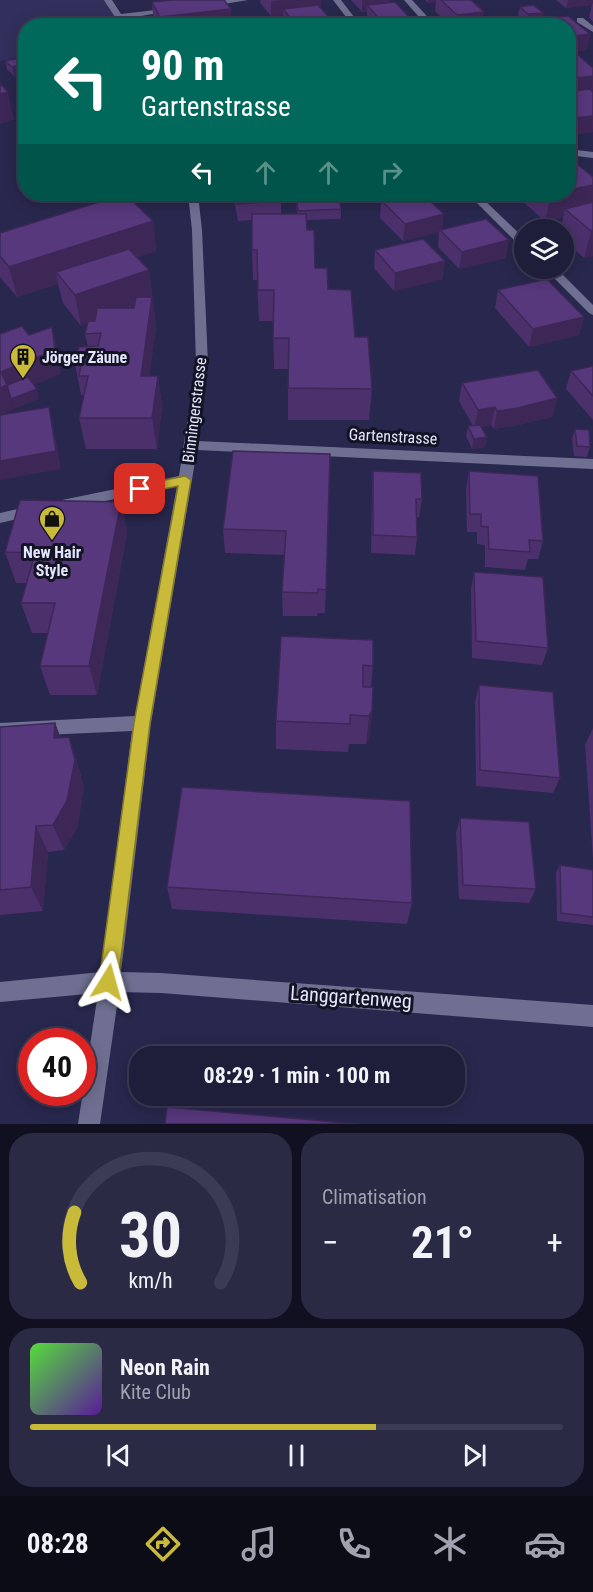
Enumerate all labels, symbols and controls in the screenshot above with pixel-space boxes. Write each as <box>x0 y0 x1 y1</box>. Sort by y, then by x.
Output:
text: 90 m <box>141 41 224 90</box>
icon: left <box>42 42 120 120</box>
text: Gartenstrasse <box>141 91 291 123</box>
icon: left <box>186 156 219 189</box>
icon: ahead <box>249 156 282 189</box>
icon: ahead <box>312 156 345 189</box>
icon: right <box>375 156 408 189</box>
map controls <box>514 219 574 279</box>
button: layers <box>514 219 574 279</box>
building icon: Jörger Zäune <box>8 342 38 380</box>
place label: Jörger Zäune <box>42 348 127 367</box>
street label: Binningerstrasse <box>179 356 210 464</box>
street label: Gartenstrasse <box>348 425 438 448</box>
pin <box>114 463 165 514</box>
icon: arrive <box>123 472 156 505</box>
shop icon: New Hair Style <box>37 504 67 542</box>
place label: New Hair Style <box>23 543 81 580</box>
position arrow <box>76 950 140 1014</box>
street label: Langgartenweg <box>289 981 413 1013</box>
speed limit sign: 40 <box>18 1028 96 1106</box>
text: 08:29 · 1 min · 100 m <box>204 1063 390 1088</box>
text: Climatisation <box>322 1185 427 1209</box>
text: 30 <box>119 1199 182 1272</box>
text: 21° <box>411 1216 474 1269</box>
text: − <box>322 1223 339 1262</box>
text: + <box>547 1223 563 1262</box>
text: km/h <box>128 1268 173 1293</box>
text: Neon Rain <box>120 1355 210 1380</box>
text: Kite Club <box>120 1380 191 1404</box>
icon: previous <box>102 1439 135 1472</box>
icon: pause <box>280 1439 313 1472</box>
icon: next <box>458 1439 491 1472</box>
icon: directions <box>142 1523 184 1565</box>
icon: music <box>238 1523 280 1565</box>
icon: phone <box>333 1523 375 1565</box>
icon: climate <box>429 1523 471 1565</box>
icon: car <box>524 1523 566 1565</box>
text: 08:28 <box>27 1528 89 1560</box>

